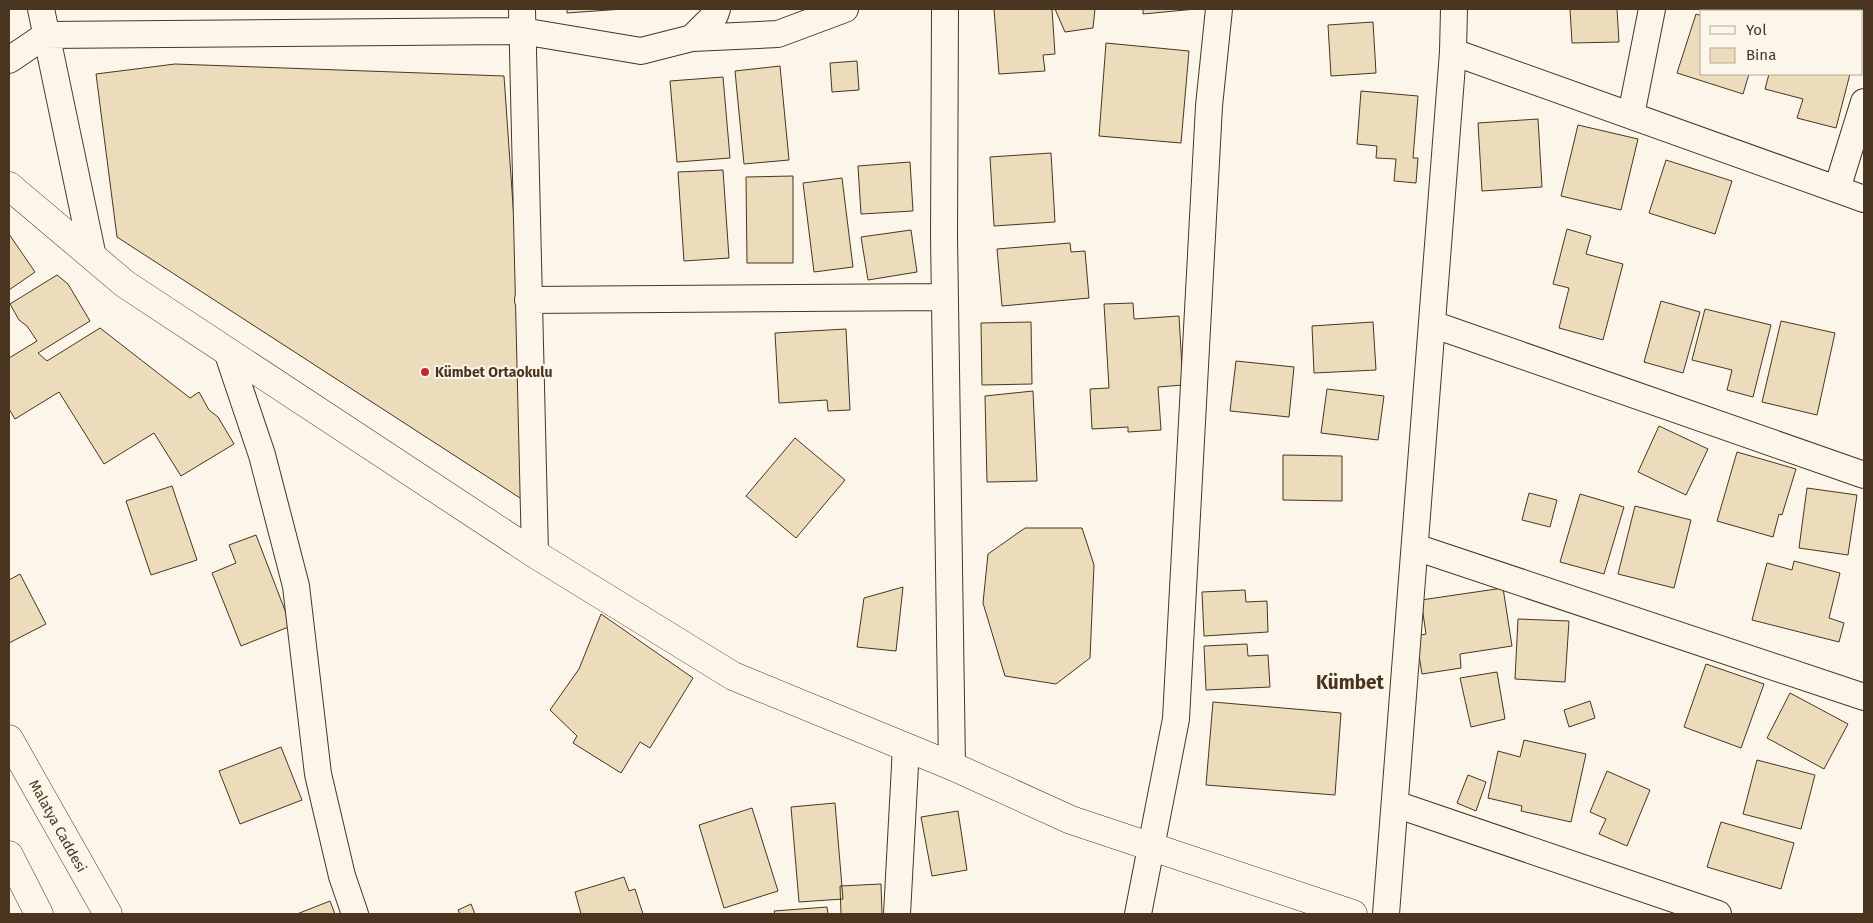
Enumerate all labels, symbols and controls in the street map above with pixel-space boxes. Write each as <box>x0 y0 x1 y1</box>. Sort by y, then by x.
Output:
legend <box>1700 10 1863 75</box>
text: Yol <box>1746 21 1767 39</box>
text: Bina <box>1746 46 1776 64</box>
place label: Kümbet Ortaokulu <box>435 364 552 381</box>
marker: Kümbet Ortaokulu <box>419 366 431 378</box>
district label: Kümbet <box>1316 671 1385 694</box>
street label: Malatya Caddesi <box>25 777 90 875</box>

